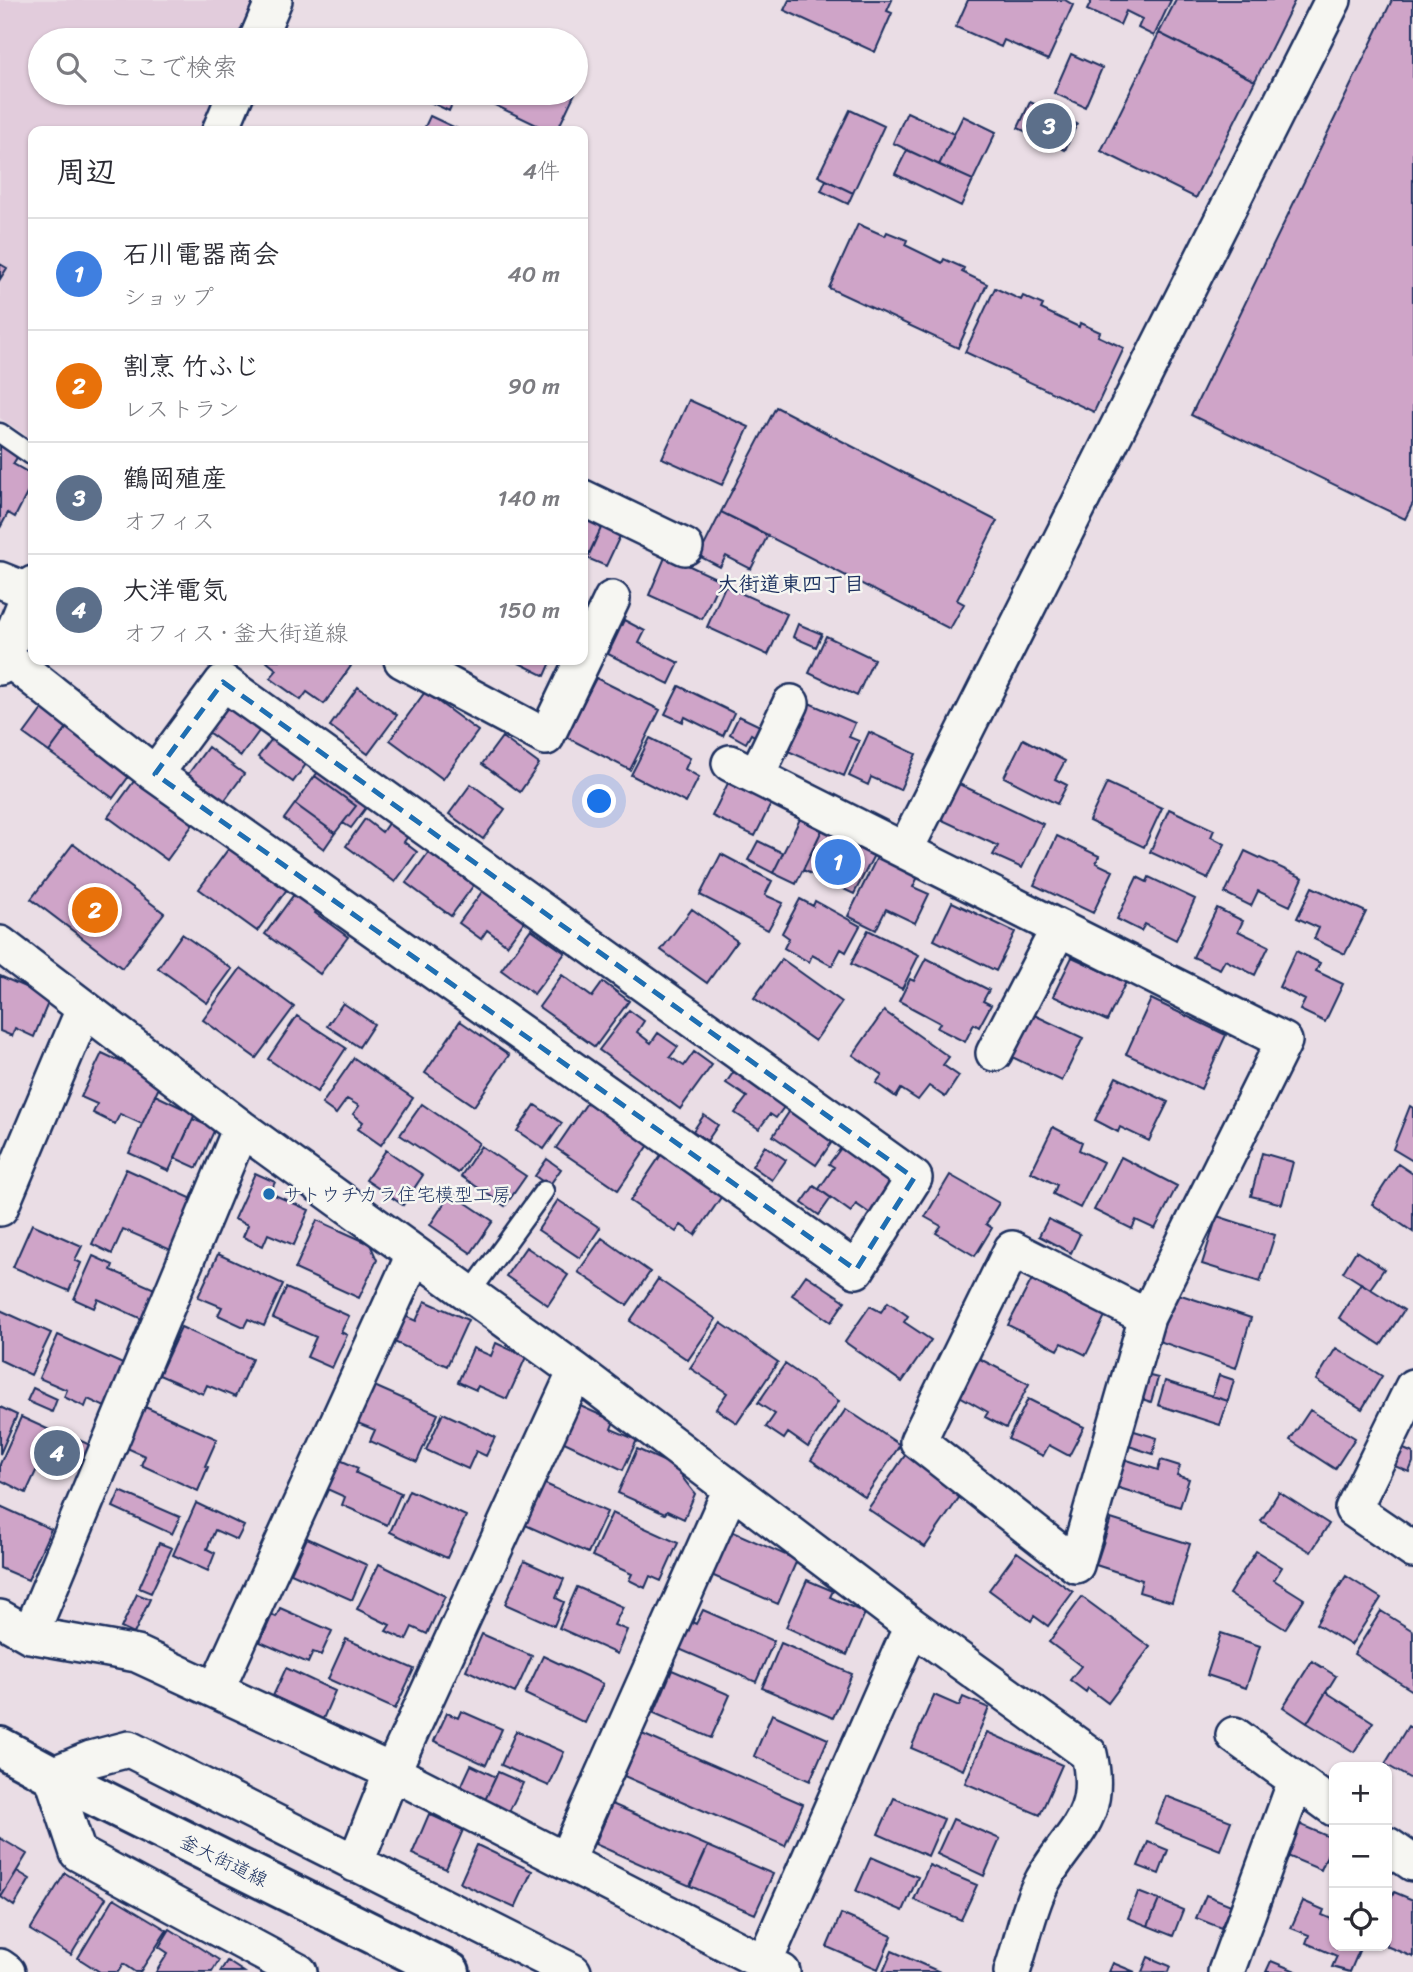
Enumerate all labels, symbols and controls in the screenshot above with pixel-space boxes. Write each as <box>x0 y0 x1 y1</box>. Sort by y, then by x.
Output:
search box <box>28 28 588 105</box>
text: ここで検索 <box>108 44 238 90</box>
icon: search <box>52 48 90 86</box>
pin: 3 <box>1026 100 1072 152</box>
text: 周辺 <box>56 145 116 199</box>
text: 4件 <box>523 151 560 192</box>
text: 石川電器商会 <box>123 231 279 277</box>
text: 1 <box>74 254 84 295</box>
text: 40 m <box>507 254 560 295</box>
text: ショップ <box>123 277 214 318</box>
text: 割烹 竹ふじ <box>123 343 260 389</box>
text: 2 <box>72 366 86 407</box>
text: 90 m <box>508 366 560 407</box>
text: レストラン <box>123 389 240 430</box>
text: 鶴岡殖産 <box>123 455 227 501</box>
text: 3 <box>73 478 85 519</box>
text: 140 m <box>498 478 560 519</box>
text: オフィス <box>123 501 215 542</box>
district label: 大街道東四丁目 <box>718 565 865 603</box>
text: 大洋電気 <box>123 567 227 613</box>
text: 4 <box>72 590 86 631</box>
text: 150 m <box>498 590 560 631</box>
text: オフィス · 釜大街道線 <box>123 613 348 654</box>
your location <box>582 784 616 818</box>
pin: 1 <box>815 836 861 888</box>
pin: 2 <box>72 884 118 936</box>
place label: サトウチカラ住宅模型工房 <box>283 1178 511 1211</box>
marker: サトウチカラ住宅模型工房 <box>261 1186 277 1202</box>
pin: 4 <box>34 1427 80 1479</box>
map controls <box>1329 1762 1392 1951</box>
button: + <box>1329 1762 1392 1825</box>
street label: 釜大街道線 <box>174 1825 274 1896</box>
button: − <box>1329 1825 1392 1888</box>
button: locate <box>1329 1888 1392 1951</box>

